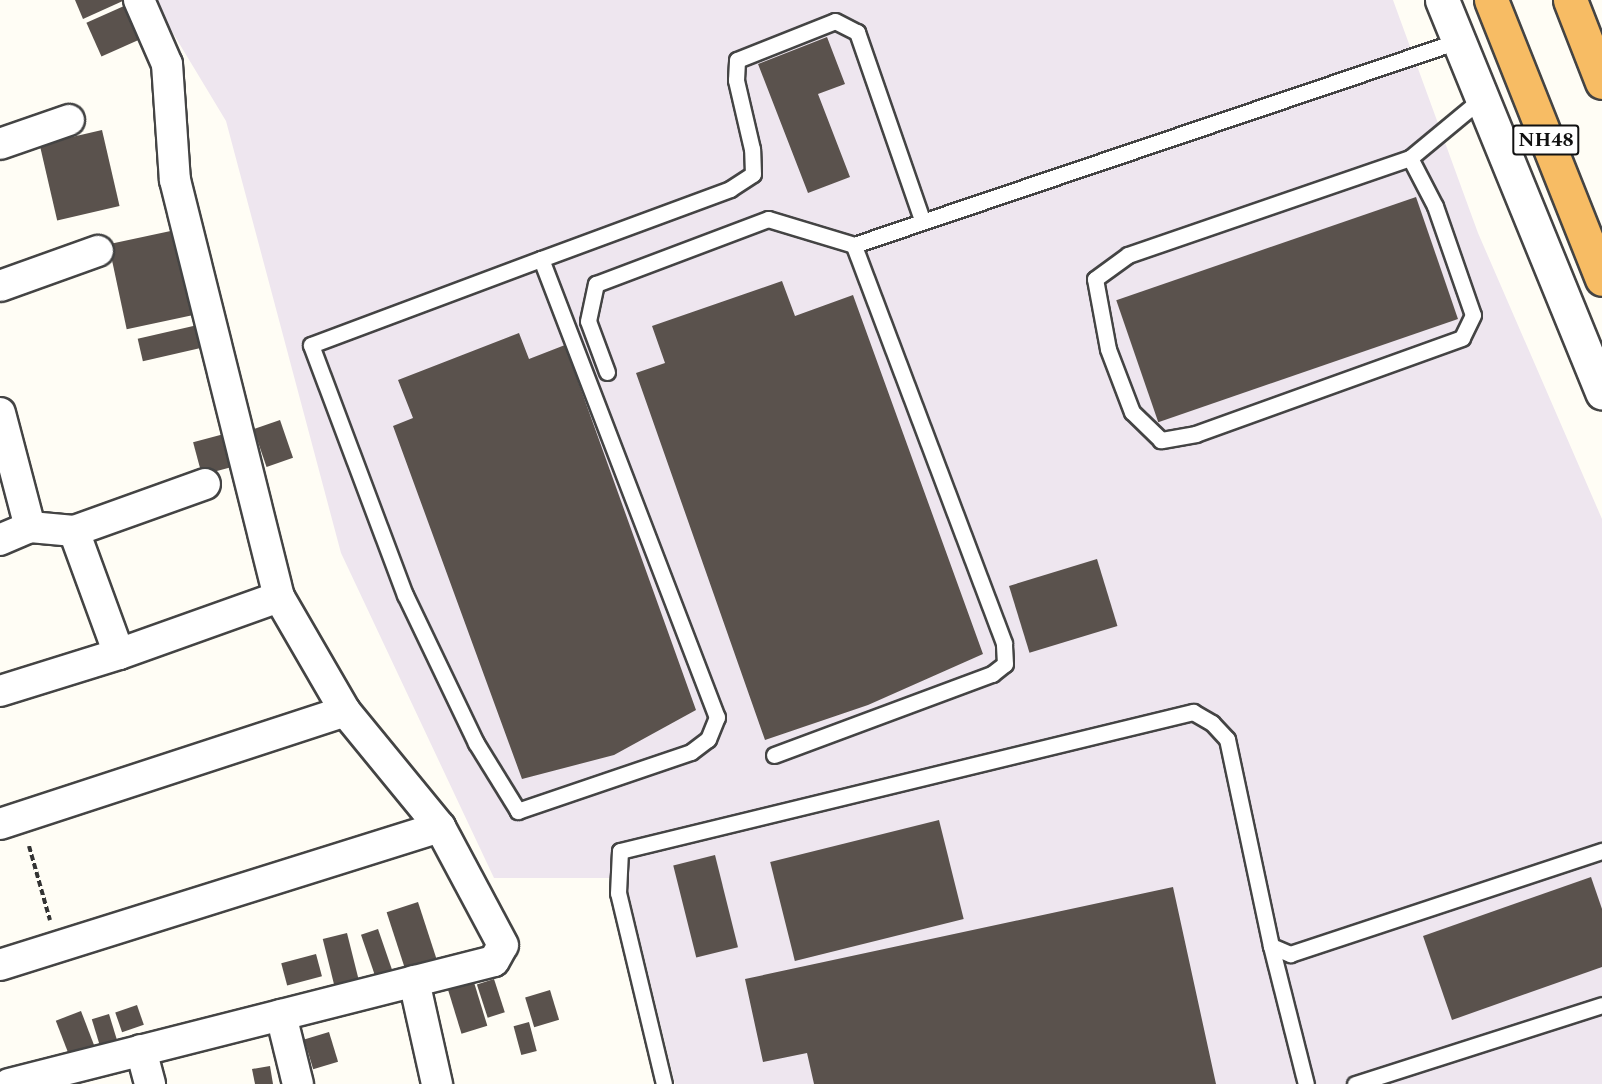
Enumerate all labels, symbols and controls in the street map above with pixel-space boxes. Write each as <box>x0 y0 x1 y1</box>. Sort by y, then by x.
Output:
road number: NH48 <box>1512 123 1580 157</box>

